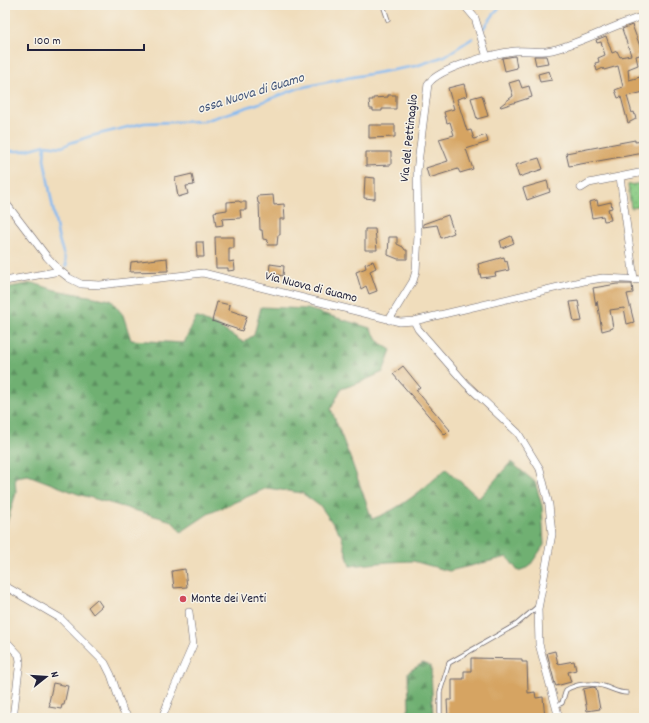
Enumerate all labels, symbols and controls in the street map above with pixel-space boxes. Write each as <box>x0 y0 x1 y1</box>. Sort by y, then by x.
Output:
scale bar <box>28 26 144 52</box>
text: 100 m <box>34 33 61 50</box>
water label: ossa Nuova di Guamo <box>195 68 307 120</box>
street label: Via del Pettinaglio <box>396 93 424 183</box>
street label: Via Nuova di Guamo <box>263 267 359 309</box>
place label: Monte dei Venti <box>191 590 267 609</box>
marker: Monte dei Venti <box>178 594 188 604</box>
north arrow <box>26 657 66 697</box>
text: N <box>45 670 62 680</box>

